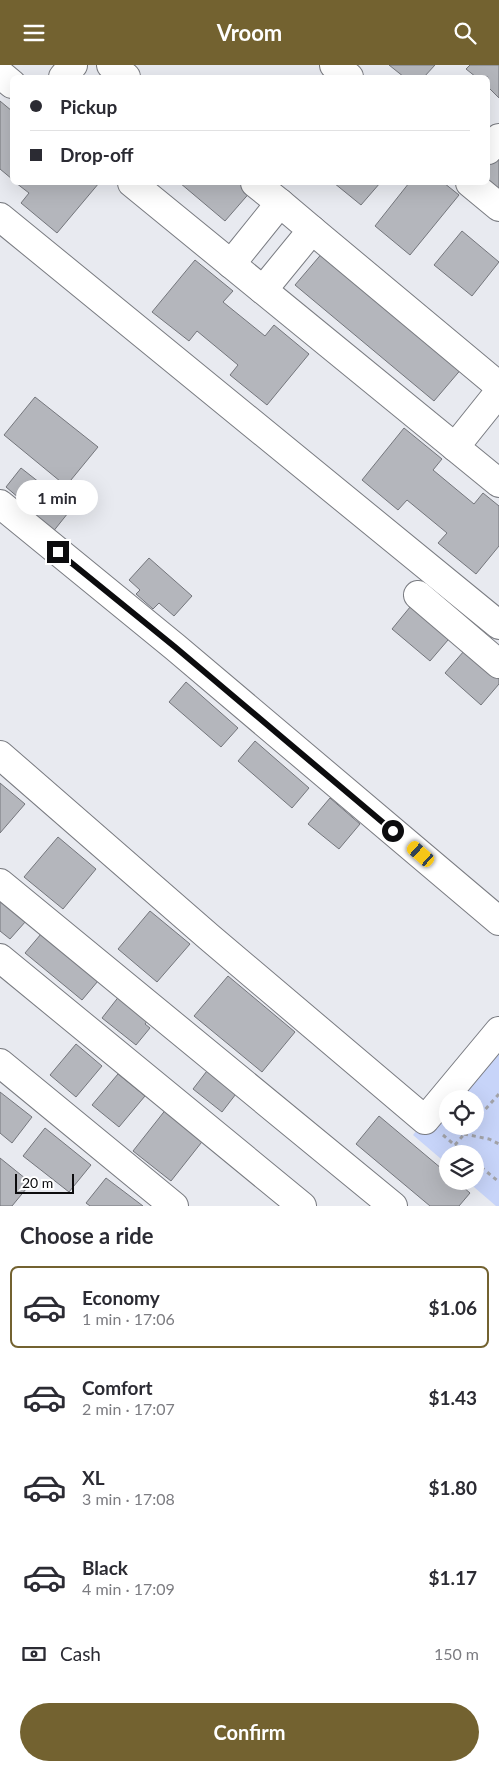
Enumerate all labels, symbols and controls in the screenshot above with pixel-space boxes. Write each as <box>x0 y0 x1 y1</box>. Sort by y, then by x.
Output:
icon: menu <box>20 19 48 47</box>
text: Vroom <box>217 19 282 46</box>
icon: search <box>451 19 479 47</box>
text: Pickup <box>60 95 117 118</box>
text: Drop-off <box>60 143 134 166</box>
callout: 1 min <box>17 479 99 515</box>
text: 1 min <box>37 488 77 507</box>
route end <box>47 541 69 563</box>
route start <box>382 820 404 842</box>
car <box>404 838 437 870</box>
map controls <box>439 1090 484 1190</box>
button: locate <box>439 1090 484 1135</box>
button: layers <box>439 1145 484 1190</box>
scale bar <box>15 1171 74 1194</box>
text: 20 m <box>22 1174 53 1191</box>
text: Choose a ride <box>20 1222 154 1249</box>
icon: car <box>22 1285 67 1330</box>
text: Economy <box>82 1286 160 1309</box>
text: $1.06 <box>428 1296 477 1319</box>
text: 1 min · 17:06 <box>82 1309 175 1328</box>
icon: car <box>22 1375 67 1420</box>
text: Comfort <box>82 1376 153 1399</box>
text: $1.43 <box>428 1386 477 1409</box>
text: 2 min · 17:07 <box>82 1399 175 1418</box>
icon: car <box>22 1465 67 1510</box>
text: XL <box>82 1466 105 1489</box>
text: $1.80 <box>428 1476 477 1499</box>
text: 3 min · 17:08 <box>82 1489 175 1508</box>
icon: car <box>22 1555 67 1600</box>
text: Black <box>82 1556 128 1579</box>
text: $1.17 <box>428 1566 477 1589</box>
text: 4 min · 17:09 <box>82 1579 175 1598</box>
icon: cash <box>20 1640 48 1668</box>
text: Cash <box>60 1642 101 1665</box>
text: 150 m <box>434 1644 479 1663</box>
button: Confirm <box>20 1703 479 1761</box>

